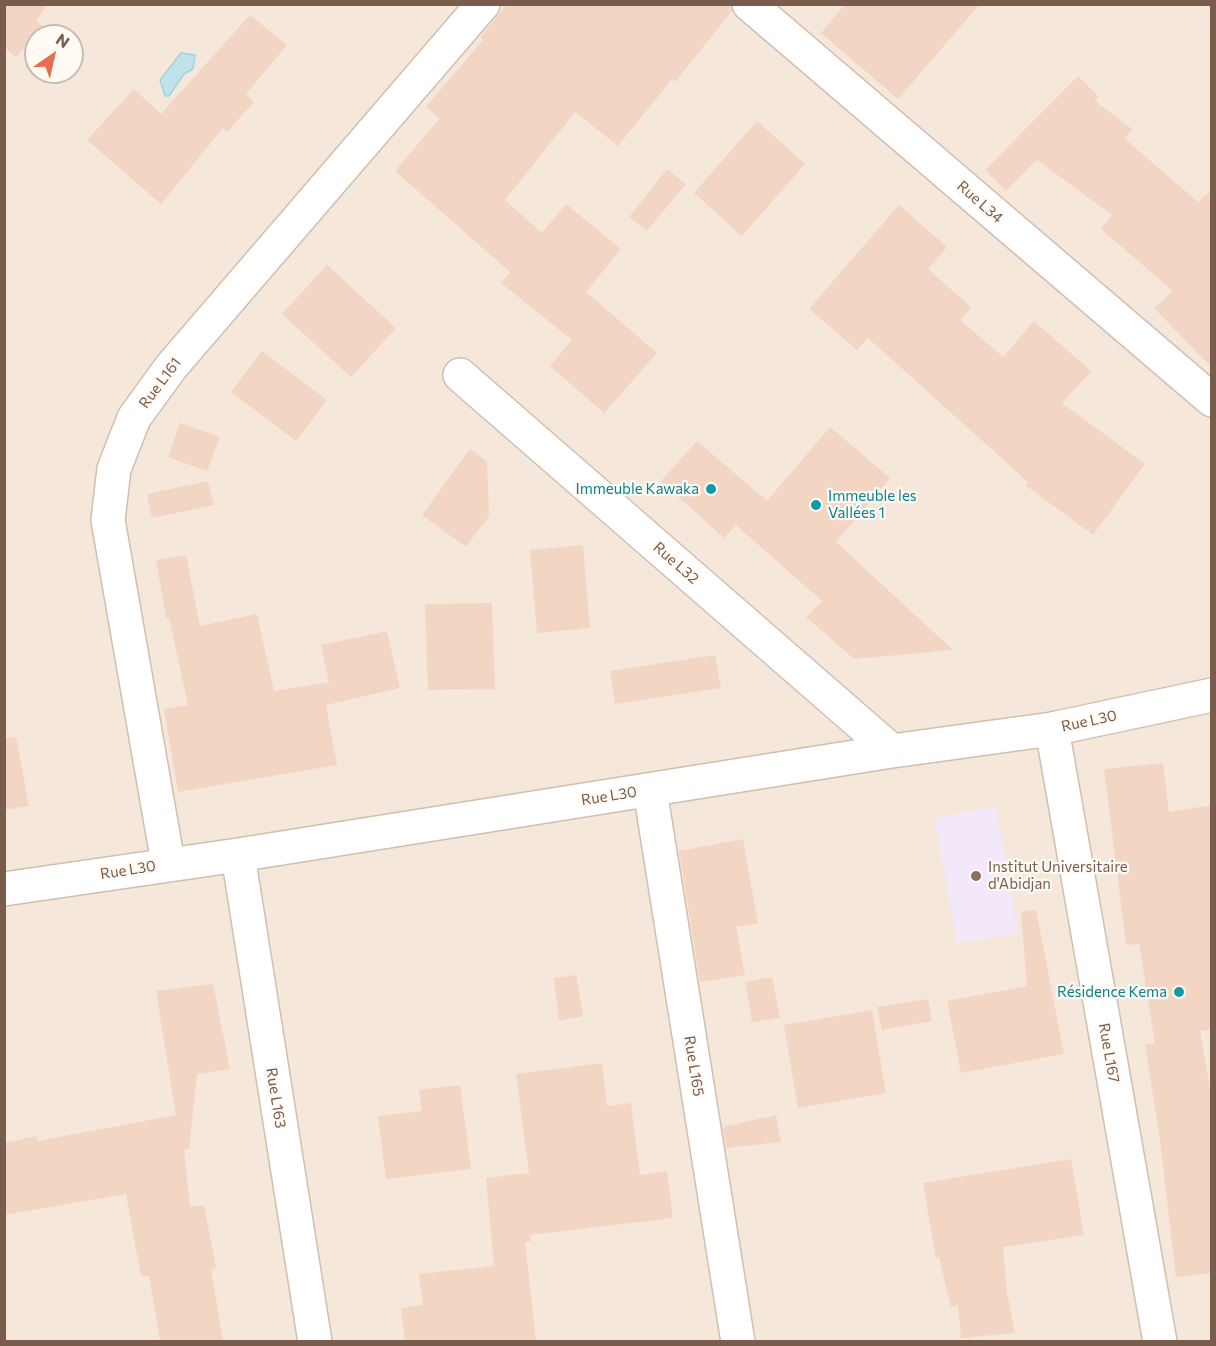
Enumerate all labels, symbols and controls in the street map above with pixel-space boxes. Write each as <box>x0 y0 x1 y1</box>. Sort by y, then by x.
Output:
north arrow <box>24 24 84 84</box>
text: N <box>53 29 74 52</box>
street label: Rue L34 <box>953 177 1007 227</box>
street label: Rue L161 <box>135 354 185 412</box>
place label: Immeuble Kawaka <box>575 480 699 498</box>
marker: Immeuble Kawaka <box>704 482 718 496</box>
place label: Immeuble les Vallées 1 <box>828 487 917 522</box>
marker: Immeuble les Vallées 1 <box>809 498 823 512</box>
street label: Rue L32 <box>650 538 702 588</box>
street label: Rue L30 <box>1060 706 1118 736</box>
street label: Rue L30 <box>580 783 638 809</box>
street label: Rue L30 <box>99 857 157 883</box>
place label: Institut Universitaire d'Abidjan <box>988 858 1128 893</box>
marker: Institut Universitaire d'Abidjan <box>969 869 983 883</box>
place label: Résidence Kema <box>1057 983 1167 1001</box>
marker: Résidence Kema <box>1172 985 1186 999</box>
street label: Rue L167 <box>1095 1022 1123 1084</box>
street label: Rue L165 <box>680 1034 708 1098</box>
street label: Rue L163 <box>262 1066 290 1130</box>

